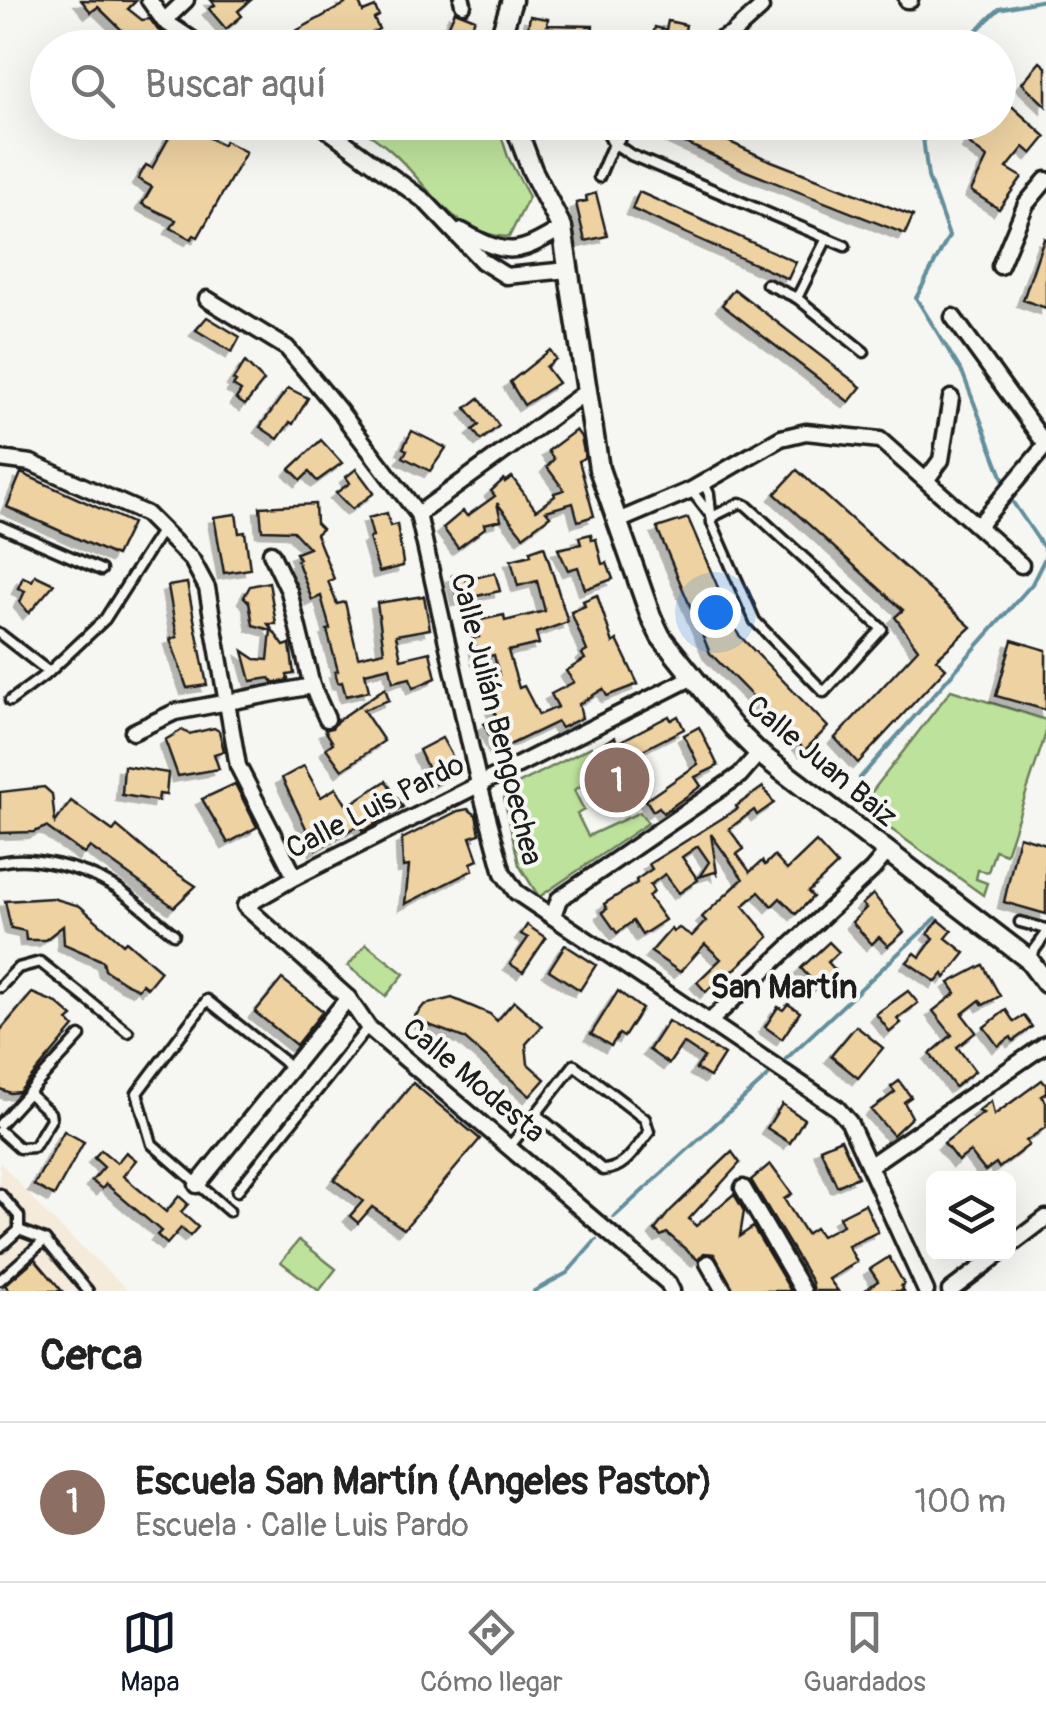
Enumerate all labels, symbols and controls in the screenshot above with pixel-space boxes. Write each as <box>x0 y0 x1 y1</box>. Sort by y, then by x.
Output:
search box <box>30 30 1016 140</box>
icon: search <box>65 58 120 113</box>
text: Buscar aquí <box>145 61 327 109</box>
street label: Calle Julián Bengoechea <box>442 569 551 869</box>
your location <box>690 587 741 638</box>
street label: Calle Juan Baiz <box>739 687 905 835</box>
pin: 1 <box>584 742 650 818</box>
street label: Calle Luis Pardo <box>280 746 470 867</box>
district label: San Martín <box>711 968 857 1008</box>
street label: Calle Modesta <box>395 1010 553 1151</box>
map controls <box>926 1171 1016 1261</box>
button: layers <box>926 1171 1016 1261</box>
text: Cerca <box>40 1330 142 1382</box>
text: Escuela San Martín (Angeles Pastor) <box>135 1458 713 1506</box>
text: 1 <box>66 1482 79 1522</box>
text: 100 m <box>914 1482 1006 1522</box>
text: Escuela · Calle Luis Pardo <box>135 1506 469 1546</box>
tab: Mapa <box>120 1605 180 1700</box>
tab: Cómo llegar <box>420 1605 563 1700</box>
tab: Guardados <box>803 1605 926 1700</box>

